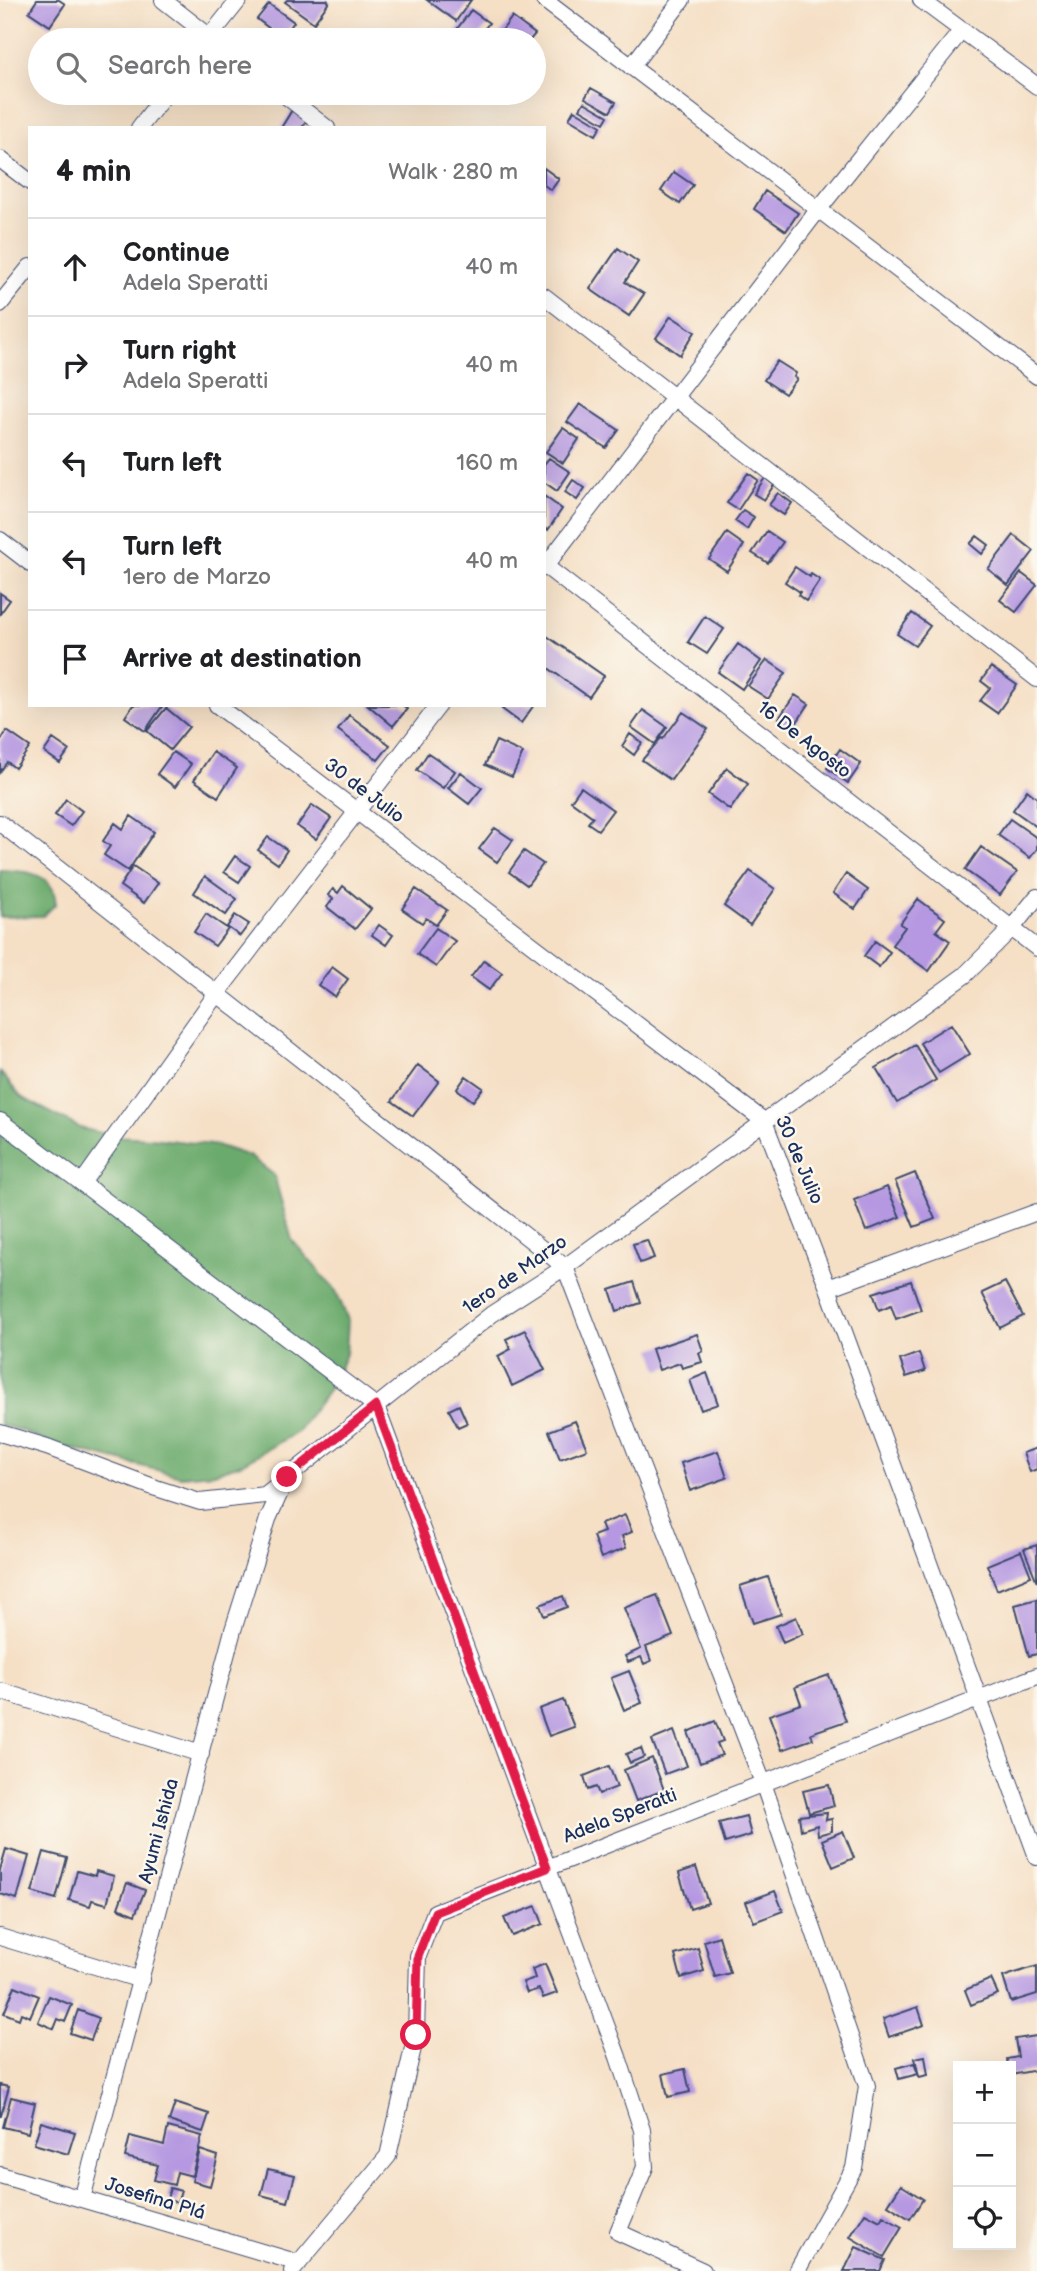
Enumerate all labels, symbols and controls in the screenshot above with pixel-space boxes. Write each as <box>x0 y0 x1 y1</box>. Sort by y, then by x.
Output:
search box <box>28 28 546 105</box>
icon: search <box>52 48 90 86</box>
text: Search here <box>108 51 252 82</box>
text: 4 min <box>56 154 131 190</box>
text: Walk · 280 m <box>388 158 518 186</box>
text: Continue <box>123 238 230 269</box>
icon: ahead <box>56 248 94 286</box>
text: 40 m <box>465 253 518 281</box>
text: Adela Speratti <box>123 269 268 297</box>
text: Turn right <box>123 336 236 367</box>
icon: right <box>56 346 94 384</box>
text: 40 m <box>465 351 518 379</box>
text: Adela Speratti <box>123 367 268 395</box>
icon: left <box>56 444 94 482</box>
text: Turn left <box>123 448 222 479</box>
text: 160 m <box>456 449 518 477</box>
text: Turn left <box>123 532 222 563</box>
icon: left <box>56 542 94 580</box>
text: 40 m <box>465 547 518 575</box>
text: 1ero de Marzo <box>123 563 271 591</box>
icon: arrive <box>56 640 94 678</box>
text: Arrive at destination <box>123 644 362 675</box>
street label: 16 De Agosto <box>753 696 855 784</box>
street label: 30 de Julio <box>319 753 409 829</box>
street label: 30 de Julio <box>770 1112 828 1208</box>
street label: 1ero de Marzo <box>458 1231 572 1319</box>
route end <box>271 1461 302 1492</box>
street label: Ayumi Ishida <box>134 1776 184 1886</box>
street label: Adela Speratti <box>560 1784 680 1848</box>
route start <box>400 2019 431 2050</box>
map controls <box>953 2061 1016 2250</box>
button: + <box>953 2061 1016 2124</box>
button: − <box>953 2124 1016 2187</box>
street label: Josefina Plá <box>102 2173 208 2225</box>
button: locate <box>953 2187 1016 2250</box>

